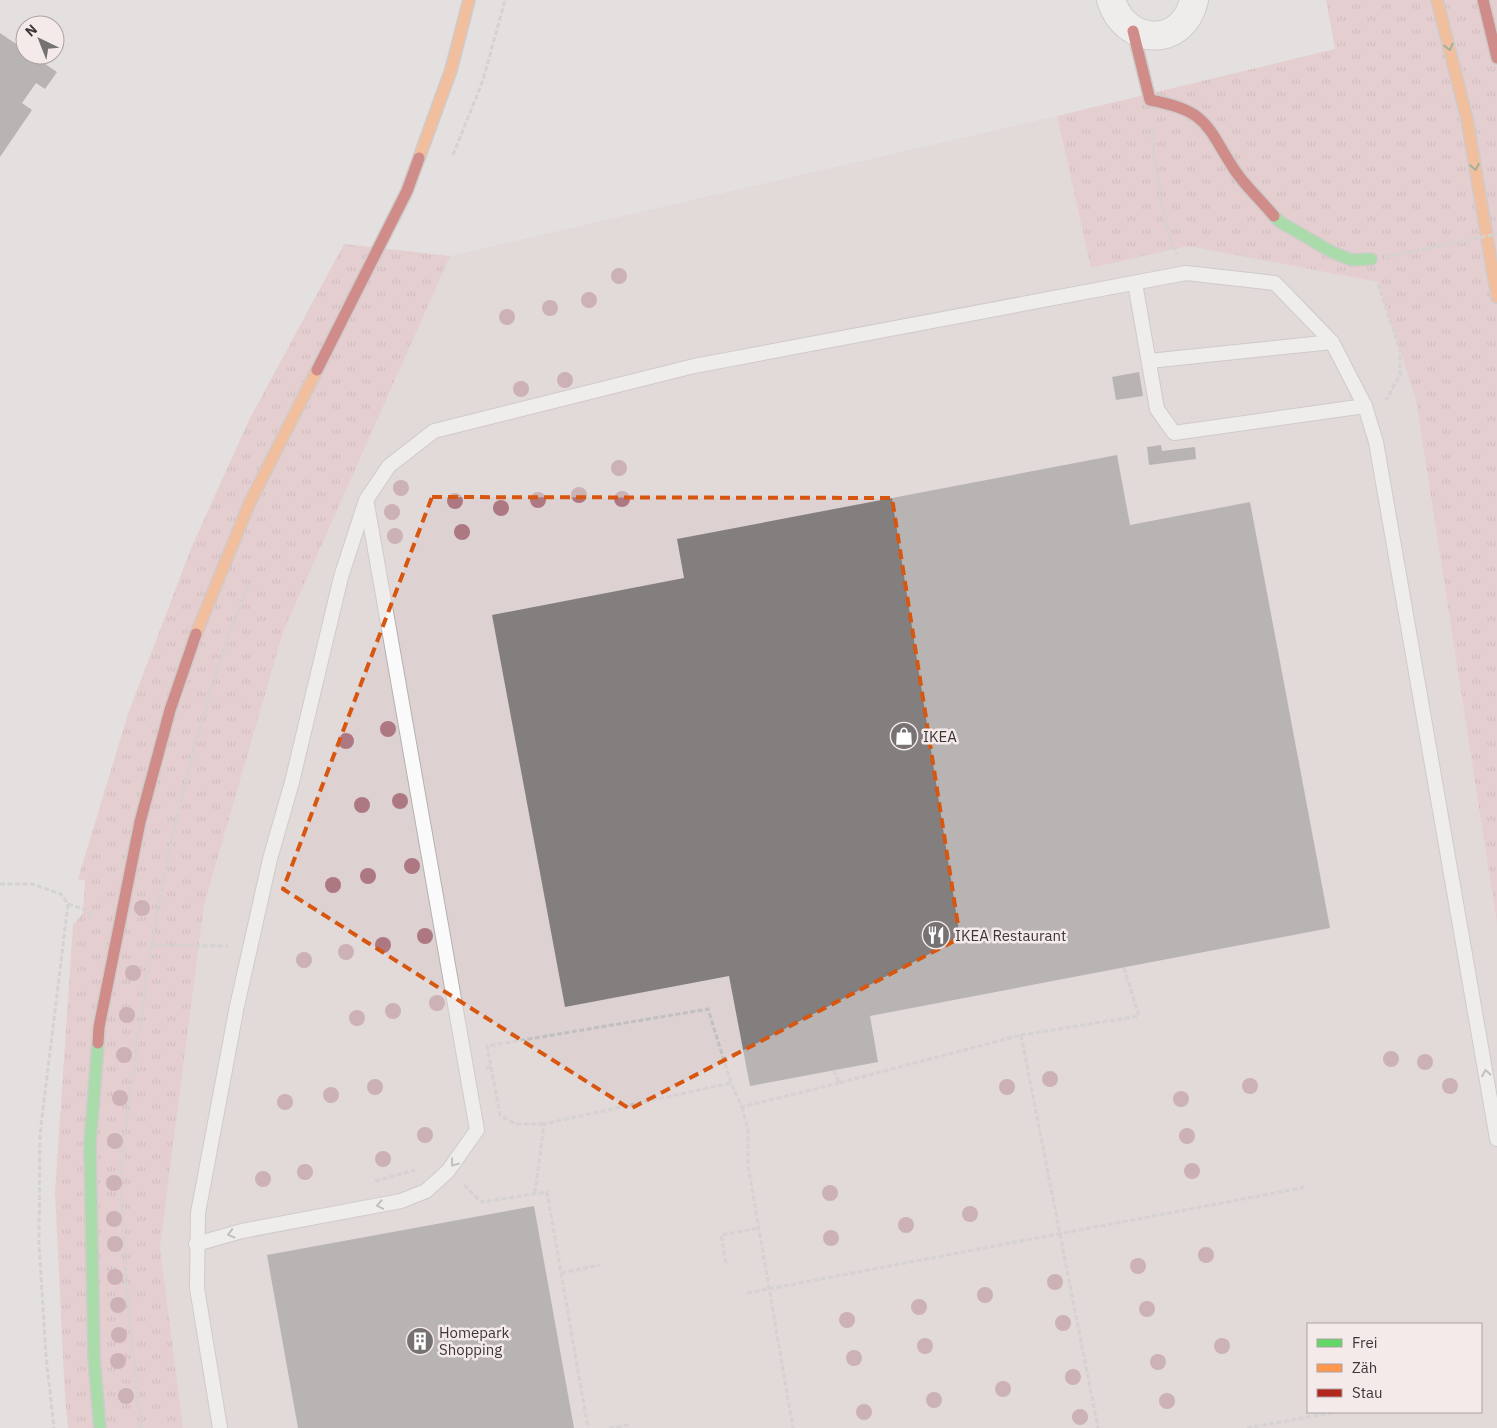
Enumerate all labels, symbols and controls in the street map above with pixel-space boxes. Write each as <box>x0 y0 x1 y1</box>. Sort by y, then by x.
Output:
north arrow <box>15 15 65 65</box>
text: N <box>21 20 41 41</box>
one-way arrow <box>1443 43 1453 51</box>
one-way arrow <box>1469 163 1479 171</box>
shop icon: IKEA <box>889 721 919 751</box>
place label: IKEA <box>923 727 957 746</box>
restaurant icon: IKEA Restaurant <box>921 920 951 950</box>
place label: IKEA Restaurant <box>955 926 1066 945</box>
one-way arrow <box>1481 1069 1491 1078</box>
one-way arrow <box>451 1157 460 1167</box>
one-way arrow <box>376 1199 384 1210</box>
one-way arrow <box>228 1228 236 1238</box>
place label: Homepark Shopping <box>439 1323 510 1359</box>
legend <box>1307 1323 1482 1413</box>
building icon: Homepark Shopping <box>405 1326 435 1356</box>
text: Frei <box>1352 1333 1378 1352</box>
text: Zäh <box>1352 1358 1377 1377</box>
text: Stau <box>1352 1383 1383 1402</box>

